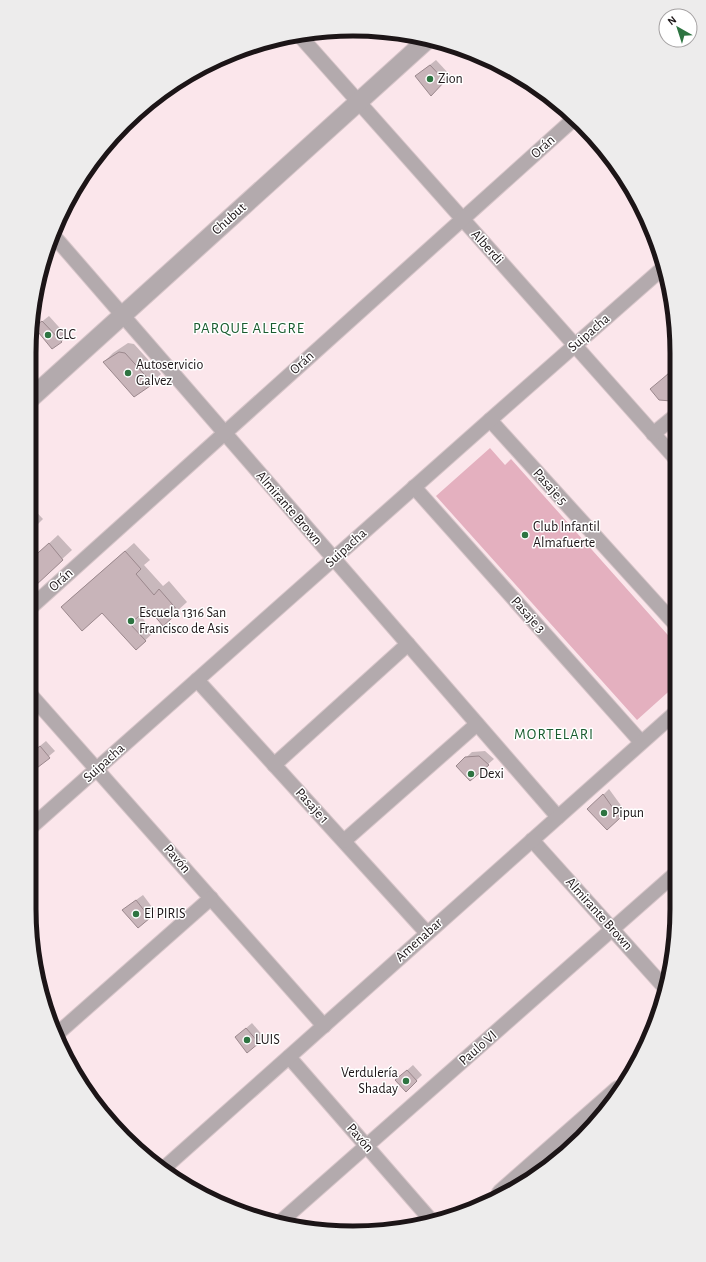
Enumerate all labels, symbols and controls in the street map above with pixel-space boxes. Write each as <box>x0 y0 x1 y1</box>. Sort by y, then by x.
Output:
north arrow <box>658 8 698 48</box>
text: N <box>666 14 678 27</box>
place label: Zion <box>438 72 463 86</box>
marker: Zion <box>425 74 435 84</box>
street label: Orán <box>528 133 558 161</box>
street label: Chubut <box>209 200 249 238</box>
street label: Alberdi <box>468 227 506 267</box>
street label: Suipacha <box>566 311 613 355</box>
district label: PARQUE ALEGRE <box>193 321 305 336</box>
place label: CLC <box>56 328 76 342</box>
marker: CLC <box>43 330 53 340</box>
street label: Orán <box>287 349 317 377</box>
place label: Autoservicio Galvez <box>136 358 204 388</box>
marker: Autoservicio Galvez <box>123 368 133 378</box>
street label: Pasaje 5 <box>530 466 570 508</box>
street label: Almirante Brown <box>253 469 325 547</box>
place label: Club Infantil Almafuerte <box>533 520 600 550</box>
street label: Suipacha <box>323 526 370 570</box>
marker: Club Infantil Almafuerte <box>520 530 530 540</box>
street label: Orán <box>46 566 76 594</box>
street label: Pasaje 3 <box>508 594 548 636</box>
place label: Escuela 1316 San Francisco de Asis <box>139 606 229 636</box>
marker: Escuela 1316 San Francisco de Asis <box>126 616 136 626</box>
district label: MORTELARI <box>514 727 594 742</box>
street label: Suipacha <box>81 741 128 785</box>
place label: Dexi <box>479 767 504 781</box>
marker: Dexi <box>466 769 476 779</box>
street label: Pasaje 1 <box>293 786 331 826</box>
place label: Pipun <box>612 806 644 820</box>
marker: Pipun <box>599 808 609 818</box>
street label: Pavón <box>161 842 193 876</box>
street label: Almirante Brown <box>563 875 635 953</box>
place label: El PIRIS <box>144 907 186 921</box>
marker: El PIRIS <box>131 909 141 919</box>
street label: Amenabar <box>393 915 445 964</box>
street label: Paulo VI <box>456 1028 500 1068</box>
place label: LUIS <box>255 1033 280 1047</box>
marker: LUIS <box>242 1035 252 1045</box>
place label: Verdulería Shaday <box>341 1066 399 1096</box>
marker: Verdulería Shaday <box>401 1076 411 1086</box>
street label: Pavón <box>344 1121 376 1155</box>

